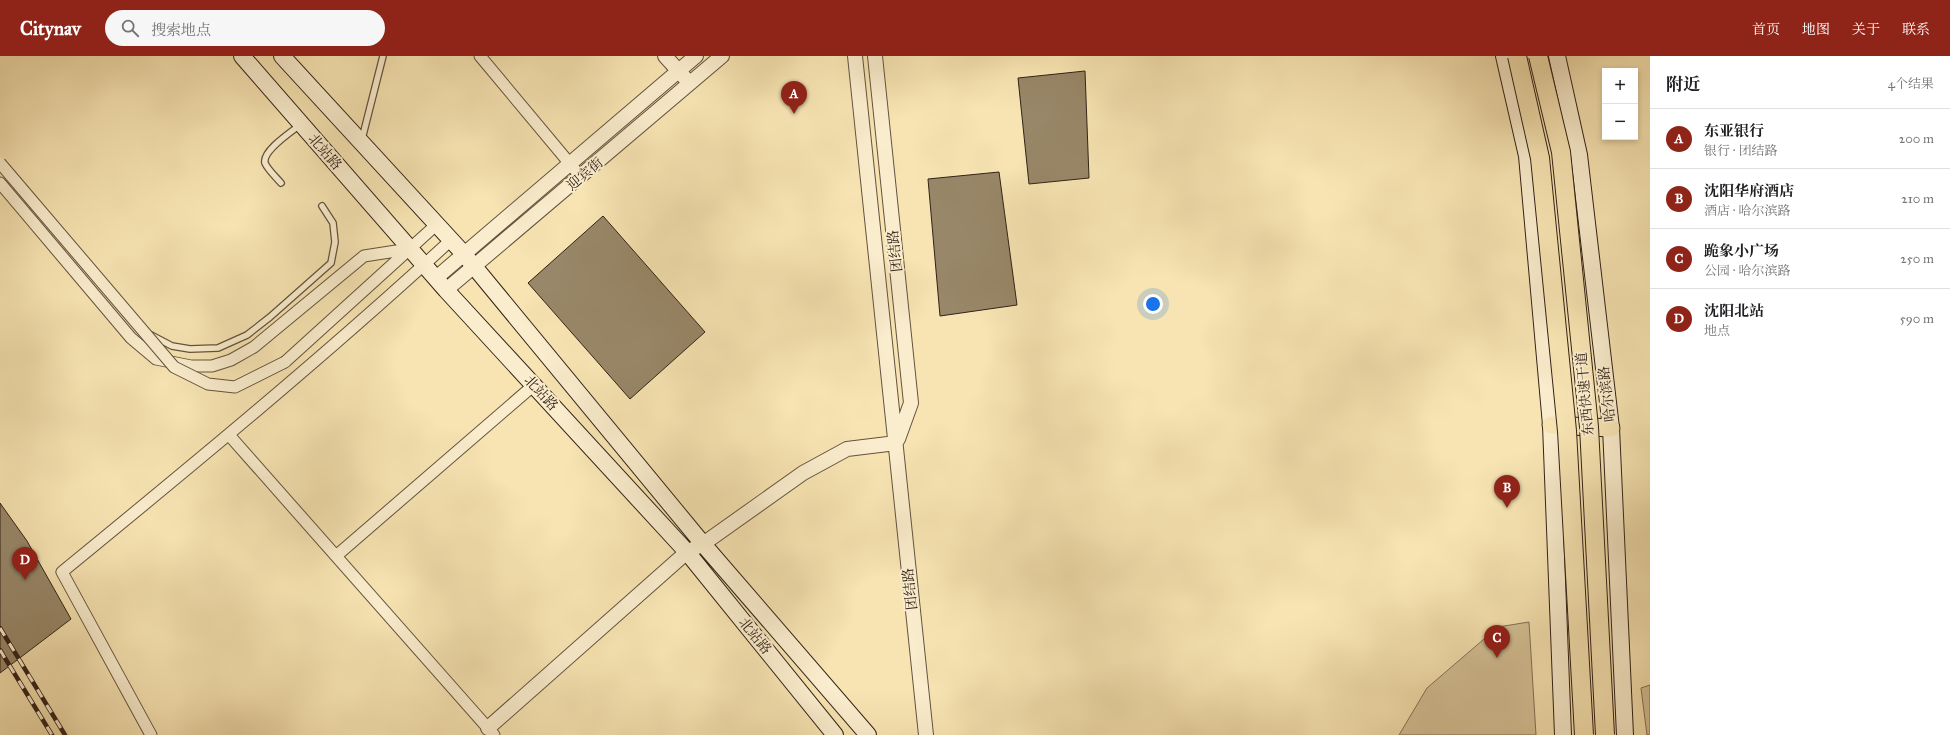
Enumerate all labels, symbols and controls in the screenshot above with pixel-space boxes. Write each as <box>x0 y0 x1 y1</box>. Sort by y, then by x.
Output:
search box <box>105 10 385 46</box>
text: Citynav <box>20 17 81 40</box>
icon: search <box>119 17 141 39</box>
text: 搜索地点 <box>151 21 211 39</box>
text: 首页 <box>1752 21 1780 38</box>
text: 地图 <box>1802 21 1830 38</box>
text: 关于 <box>1852 21 1880 38</box>
text: 联系 <box>1902 21 1930 38</box>
map controls <box>1602 68 1638 140</box>
button: + <box>1602 68 1638 104</box>
text: 附近 <box>1666 74 1700 95</box>
text: 4个结果 <box>1888 76 1934 92</box>
pin: A <box>781 81 807 114</box>
button: − <box>1602 104 1638 140</box>
text: 东亚银行 <box>1704 122 1764 140</box>
street label: 北站路 <box>305 131 345 173</box>
text: A <box>1675 131 1683 147</box>
text: 200 m <box>1899 131 1934 147</box>
text: 银行 · 团结路 <box>1704 143 1777 159</box>
street label: 迎宾街 <box>563 154 607 194</box>
text: 沈阳华府酒店 <box>1704 182 1794 200</box>
text: B <box>1675 191 1683 207</box>
text: 210 m <box>1901 191 1934 207</box>
text: 酒店 · 哈尔滨路 <box>1704 203 1790 219</box>
street label: 团结路 <box>884 229 906 273</box>
text: 跪象小广场 <box>1704 242 1779 260</box>
text: C <box>1675 251 1683 267</box>
text: 250 m <box>1900 251 1934 267</box>
text: 公园 · 哈尔滨路 <box>1704 263 1790 279</box>
your location <box>1143 294 1163 314</box>
text: 沈阳北站 <box>1704 302 1764 320</box>
text: D <box>1674 311 1684 327</box>
text: 590 m <box>1900 311 1934 327</box>
text: 地点 <box>1704 323 1730 339</box>
street label: 东西快速干道 <box>1573 351 1597 437</box>
street label: 哈尔滨路 <box>1595 365 1619 423</box>
street label: 北站路 <box>520 372 562 414</box>
pin: B <box>1494 475 1520 508</box>
pin: D <box>12 547 38 580</box>
street label: 团结路 <box>899 567 921 611</box>
street label: 北站路 <box>735 614 775 658</box>
pin: C <box>1484 625 1510 658</box>

